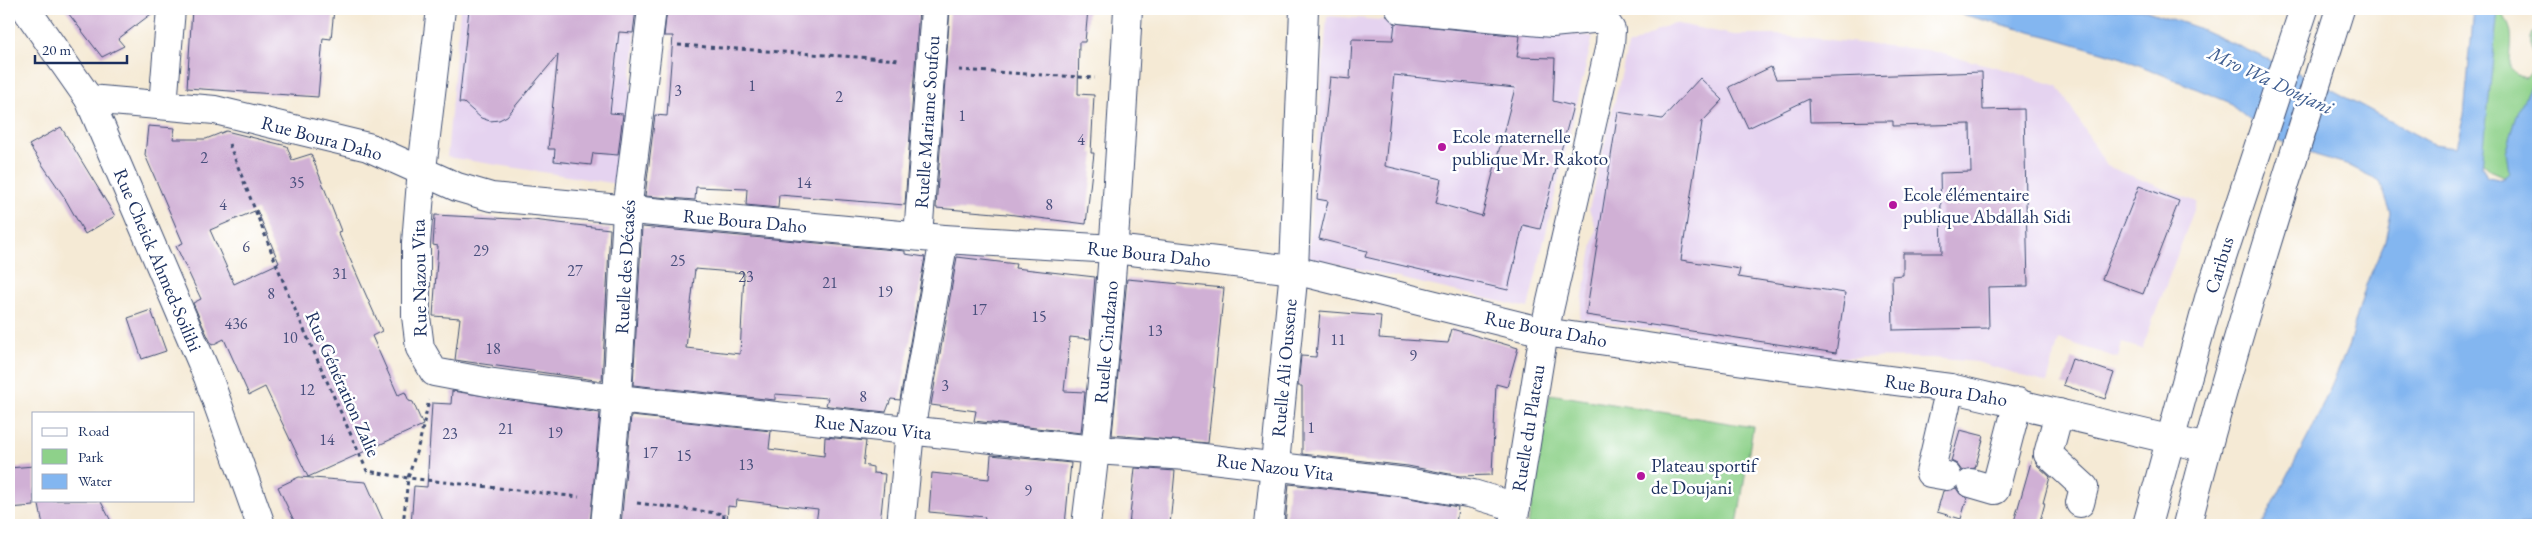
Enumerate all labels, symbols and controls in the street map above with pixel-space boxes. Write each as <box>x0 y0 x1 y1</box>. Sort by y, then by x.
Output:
scale bar <box>35 32 128 64</box>
street label: Ruelle Mariame Soufou <box>908 35 946 209</box>
water label: Mro Wa Doujani <box>2204 39 2339 121</box>
text: 20 m <box>42 40 71 59</box>
house number: 1 <box>748 75 756 96</box>
house number: 3 <box>674 80 682 101</box>
house number: 2 <box>835 86 843 107</box>
house number: 1 <box>958 105 966 126</box>
street label: Rue Boura Daho <box>259 110 385 166</box>
place label: Ecole maternelle publique Mr. Rakoto <box>1452 124 1608 171</box>
house number: 4 <box>1077 129 1085 150</box>
marker: Ecole maternelle publique Mr. Rakoto <box>1436 141 1448 153</box>
house number: 2 <box>200 147 208 168</box>
street label: Rue Cheick Ahmed-Soilihi <box>108 165 208 356</box>
house number: 35 <box>289 172 305 193</box>
house number: 14 <box>796 172 812 193</box>
place label: Ecole élémentaire publique Abdallah Sidi <box>1903 182 2071 229</box>
house number: 4 <box>219 194 227 215</box>
house number: 8 <box>1045 194 1053 215</box>
street label: Ruelle des Décasés <box>609 199 641 335</box>
marker: Ecole élémentaire publique Abdallah Sidi <box>1887 199 1899 211</box>
street label: Rue Boura Daho <box>682 203 808 239</box>
street label: Rue Nazou Vita <box>405 218 433 337</box>
street label: Caribus <box>2199 234 2239 296</box>
street label: Rue Boura Daho <box>1086 235 1212 273</box>
house number: 6 <box>242 236 250 257</box>
house number: 29 <box>473 240 489 261</box>
house number: 25 <box>670 250 686 271</box>
house number: 27 <box>567 260 583 281</box>
house number: 31 <box>332 263 348 284</box>
house number: 23 <box>738 266 754 287</box>
house number: 21 <box>822 272 838 293</box>
street label: Ruelle Cindzano <box>1088 280 1124 404</box>
house number: 19 <box>877 281 893 302</box>
house number: 8 <box>267 283 275 304</box>
street label: Ruelle Ali Oussene <box>1265 298 1303 438</box>
house number: 17 <box>971 299 987 320</box>
street label: Rue Boura Daho <box>1483 305 1609 353</box>
house number: 15 <box>1031 306 1047 327</box>
street label: Rue Génération Zalie <box>300 307 386 461</box>
house number: 436 <box>224 313 248 334</box>
house number: 13 <box>1147 320 1163 341</box>
house number: 10 <box>282 327 298 348</box>
house number: 11 <box>1330 329 1346 350</box>
house number: 18 <box>485 338 501 359</box>
house number: 9 <box>1409 345 1417 366</box>
street label: Ruelle du Plateau <box>1506 363 1550 493</box>
street label: Rue Boura Daho <box>1883 368 2009 412</box>
house number: 3 <box>941 375 949 396</box>
house number: 12 <box>299 379 315 400</box>
house number: 8 <box>859 386 867 407</box>
street label: Rue Nazou Vita <box>813 408 933 446</box>
legend <box>32 412 195 502</box>
house number: 1 <box>1307 417 1315 438</box>
house number: 21 <box>498 418 514 439</box>
text: Road <box>78 421 110 440</box>
house number: 19 <box>547 422 563 443</box>
house number: 23 <box>442 423 458 444</box>
house number: 14 <box>319 429 335 450</box>
house number: 17 <box>642 442 658 463</box>
house number: 15 <box>676 445 692 466</box>
text: Park <box>78 447 105 466</box>
street label: Rue Nazou Vita <box>1215 447 1335 487</box>
place label: Plateau sportif de Doujani <box>1651 453 1759 500</box>
house number: 13 <box>738 454 754 475</box>
marker: Plateau sportif de Doujani <box>1635 470 1647 482</box>
text: Water <box>78 471 112 490</box>
house number: 9 <box>1024 480 1032 501</box>

